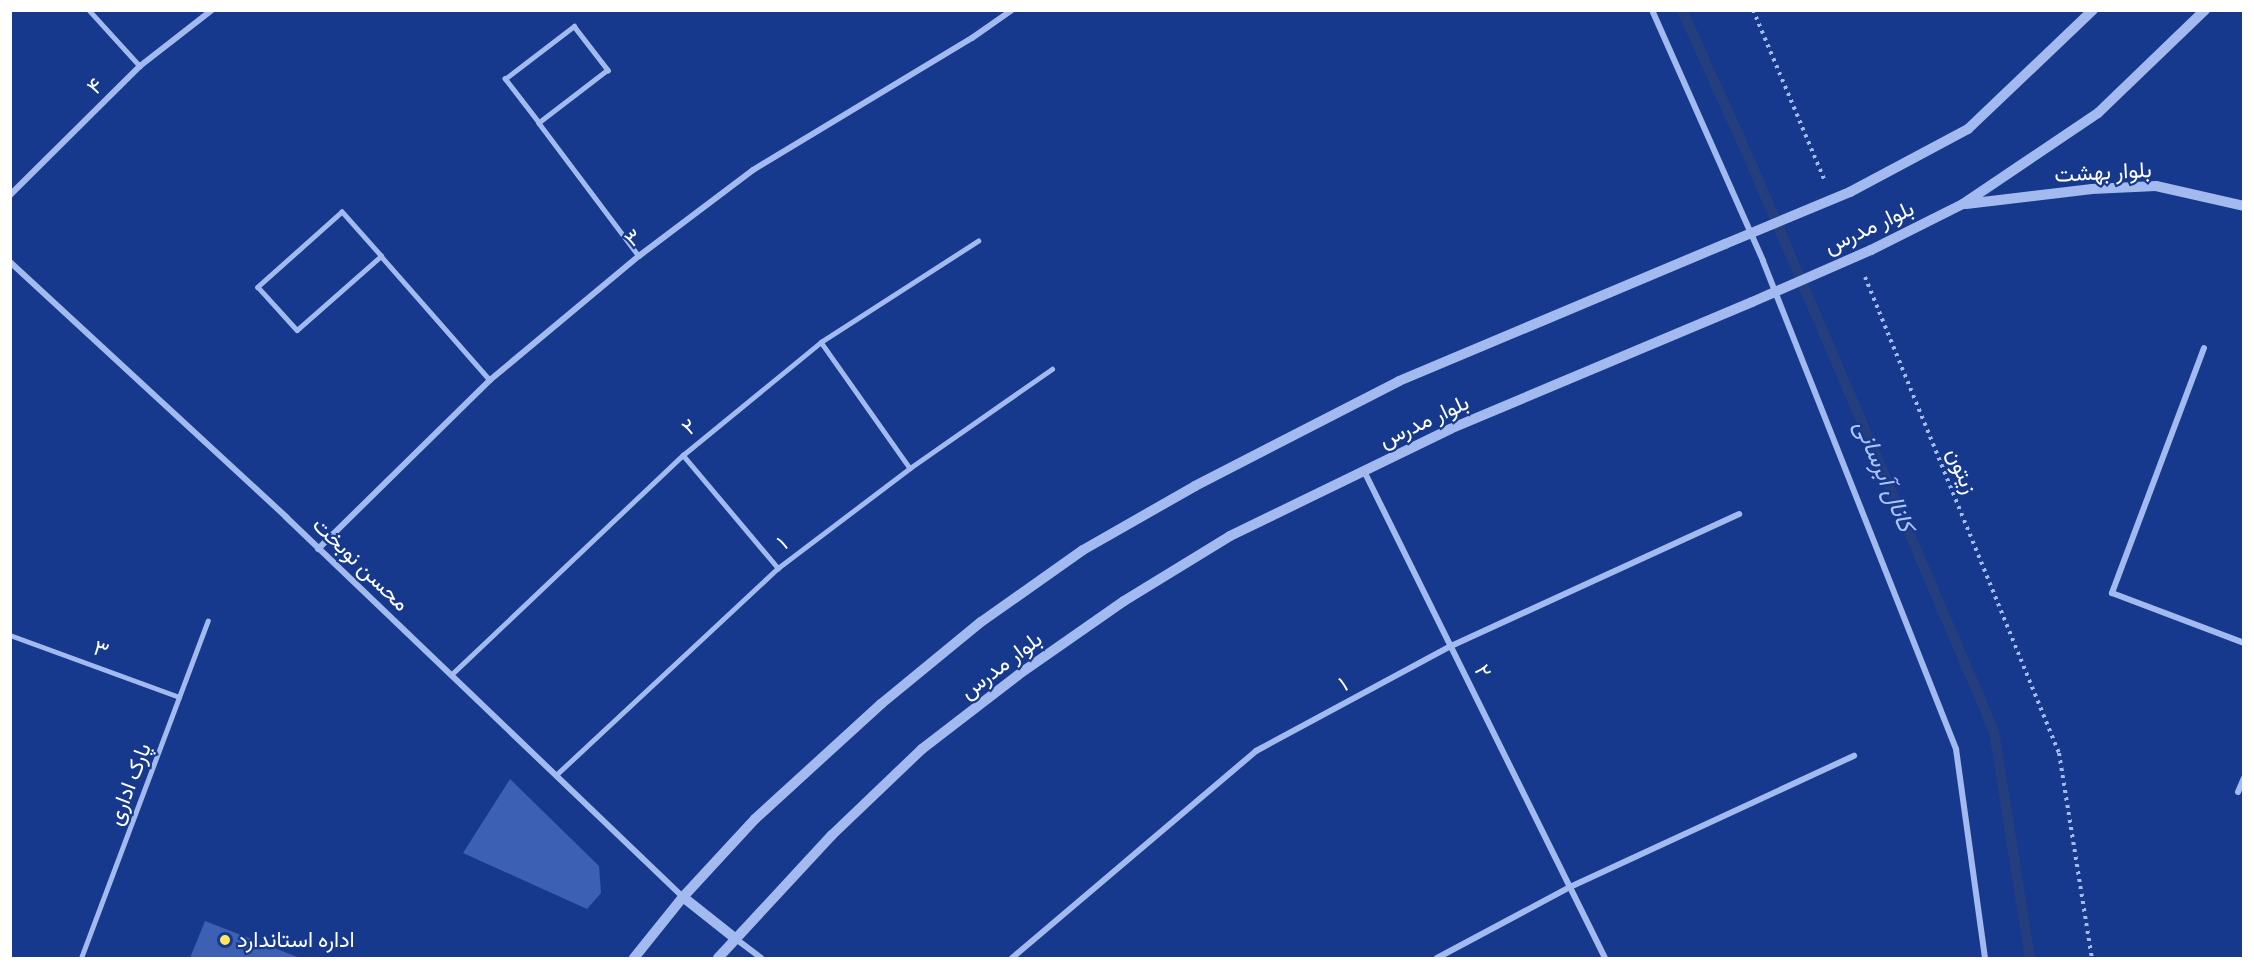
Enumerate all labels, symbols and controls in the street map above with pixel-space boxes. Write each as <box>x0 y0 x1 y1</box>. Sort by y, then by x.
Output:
street label: ۴ <box>81 72 109 100</box>
street label: بلوار بهشت <box>2054 156 2152 188</box>
street label: بلوار مدرس <box>1820 195 1918 259</box>
street label: ۳ <box>619 223 647 253</box>
street label: بلوار مدرس <box>1375 389 1473 453</box>
street label: ۲ <box>676 413 702 441</box>
water label: کانال آبرسانی <box>1848 416 1920 536</box>
street label: زیتون <box>1941 444 1983 498</box>
street label: محسن نوبخت <box>307 511 415 617</box>
street label: ۱ <box>772 531 792 555</box>
street label: بلوار مدرس <box>955 626 1047 704</box>
street label: ۳ <box>90 634 112 664</box>
street label: ۲ <box>1469 660 1497 682</box>
street label: ۱ <box>1334 671 1352 697</box>
street label: پارک اداری <box>101 739 157 829</box>
place label: اداره استاندارد <box>237 927 355 953</box>
marker: اداره استاندارد <box>218 933 232 947</box>

